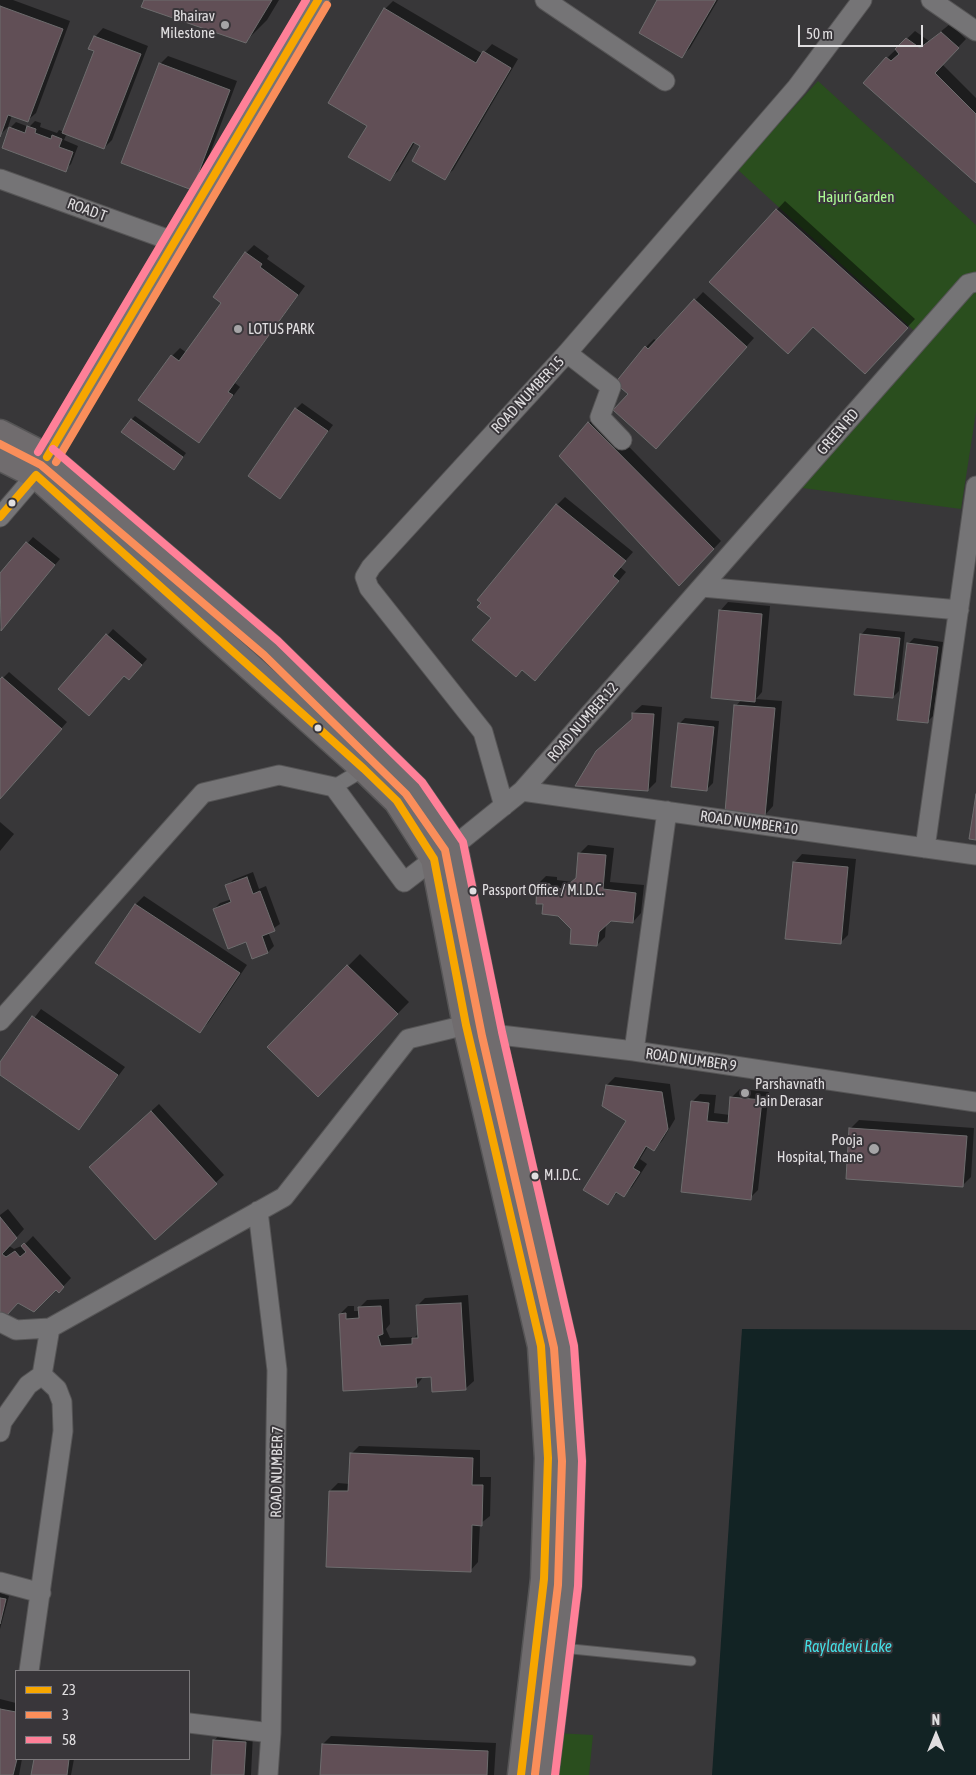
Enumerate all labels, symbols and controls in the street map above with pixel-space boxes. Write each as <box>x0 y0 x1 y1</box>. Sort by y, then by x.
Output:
place label: Bhairav Milestone <box>160 7 215 42</box>
scale bar <box>801 15 926 47</box>
marker: Bhairav Milestone <box>219 19 231 31</box>
text: 50 m <box>806 25 833 42</box>
park label: Hajuri Garden <box>818 188 894 206</box>
street label: ROAD T <box>65 195 109 225</box>
place label: LOTUS PARK <box>248 320 315 338</box>
marker: LOTUS PARK <box>232 323 244 335</box>
street label: ROAD NUMBER 15 <box>488 353 568 437</box>
street label: GREEN RD <box>813 405 863 459</box>
unlabelled marker <box>7 498 17 508</box>
street label: ROAD NUMBER 12 <box>544 679 622 765</box>
unlabelled marker <box>313 723 323 733</box>
street label: ROAD NUMBER 10 <box>699 807 799 839</box>
place label: Passport Office / M.I.D.C. <box>482 883 604 899</box>
marker: Passport Office / M.I.D.C. <box>468 886 478 896</box>
street label: ROAD NUMBER 9 <box>644 1045 738 1075</box>
place label: Parshavnath Jain Derasar <box>755 1075 825 1110</box>
marker: Parshavnath Jain Derasar <box>739 1087 751 1099</box>
place label: Pooja Hospital, Thane <box>777 1131 863 1166</box>
marker: Pooja Hospital, Thane <box>867 1142 881 1156</box>
place label: M.I.D.C. <box>544 1168 581 1184</box>
marker: M.I.D.C. <box>530 1171 540 1181</box>
street label: ROAD NUMBER 7 <box>267 1426 287 1518</box>
water label: Rayladevi Lake <box>804 1637 892 1657</box>
legend <box>15 1670 190 1760</box>
text: 23 <box>62 1681 76 1698</box>
text: 3 <box>62 1706 69 1723</box>
north arrow <box>911 1710 961 1760</box>
text: N <box>932 1712 940 1728</box>
text: 58 <box>62 1731 76 1748</box>

